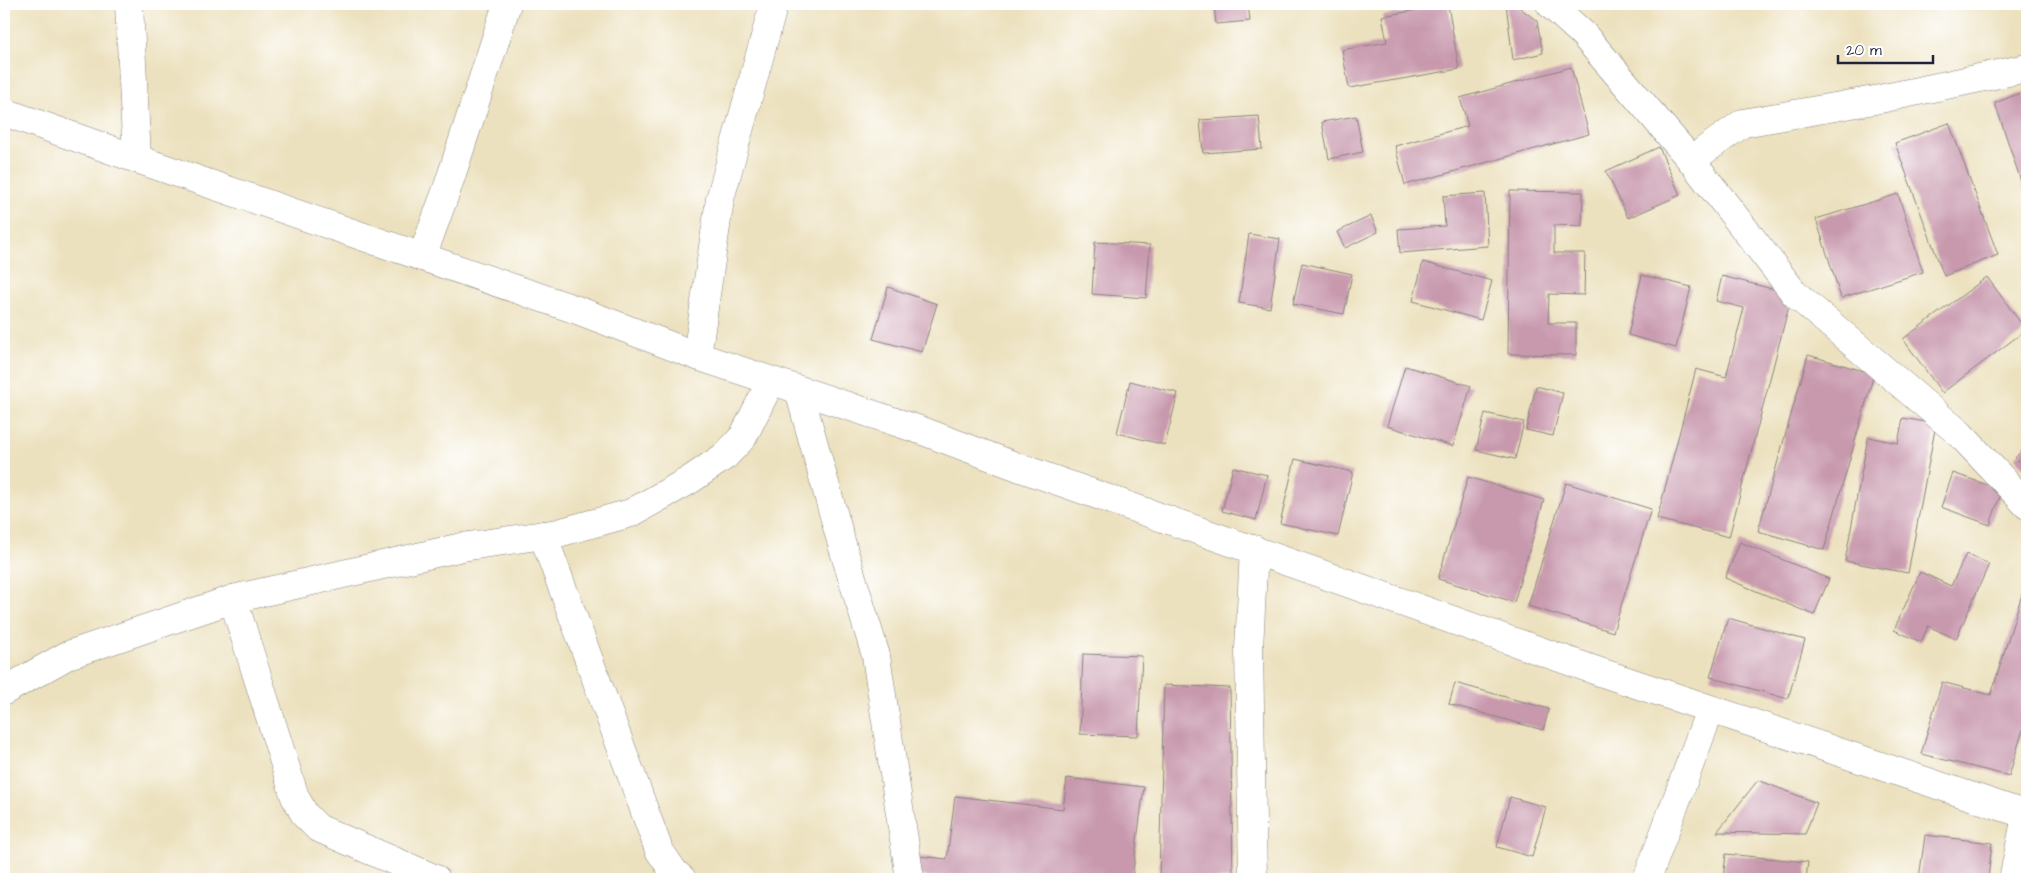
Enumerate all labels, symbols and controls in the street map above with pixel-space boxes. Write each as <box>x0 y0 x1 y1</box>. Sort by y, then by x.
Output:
scale bar <box>1838 32 1934 64</box>
text: 20 m <box>1846 40 1882 61</box>

